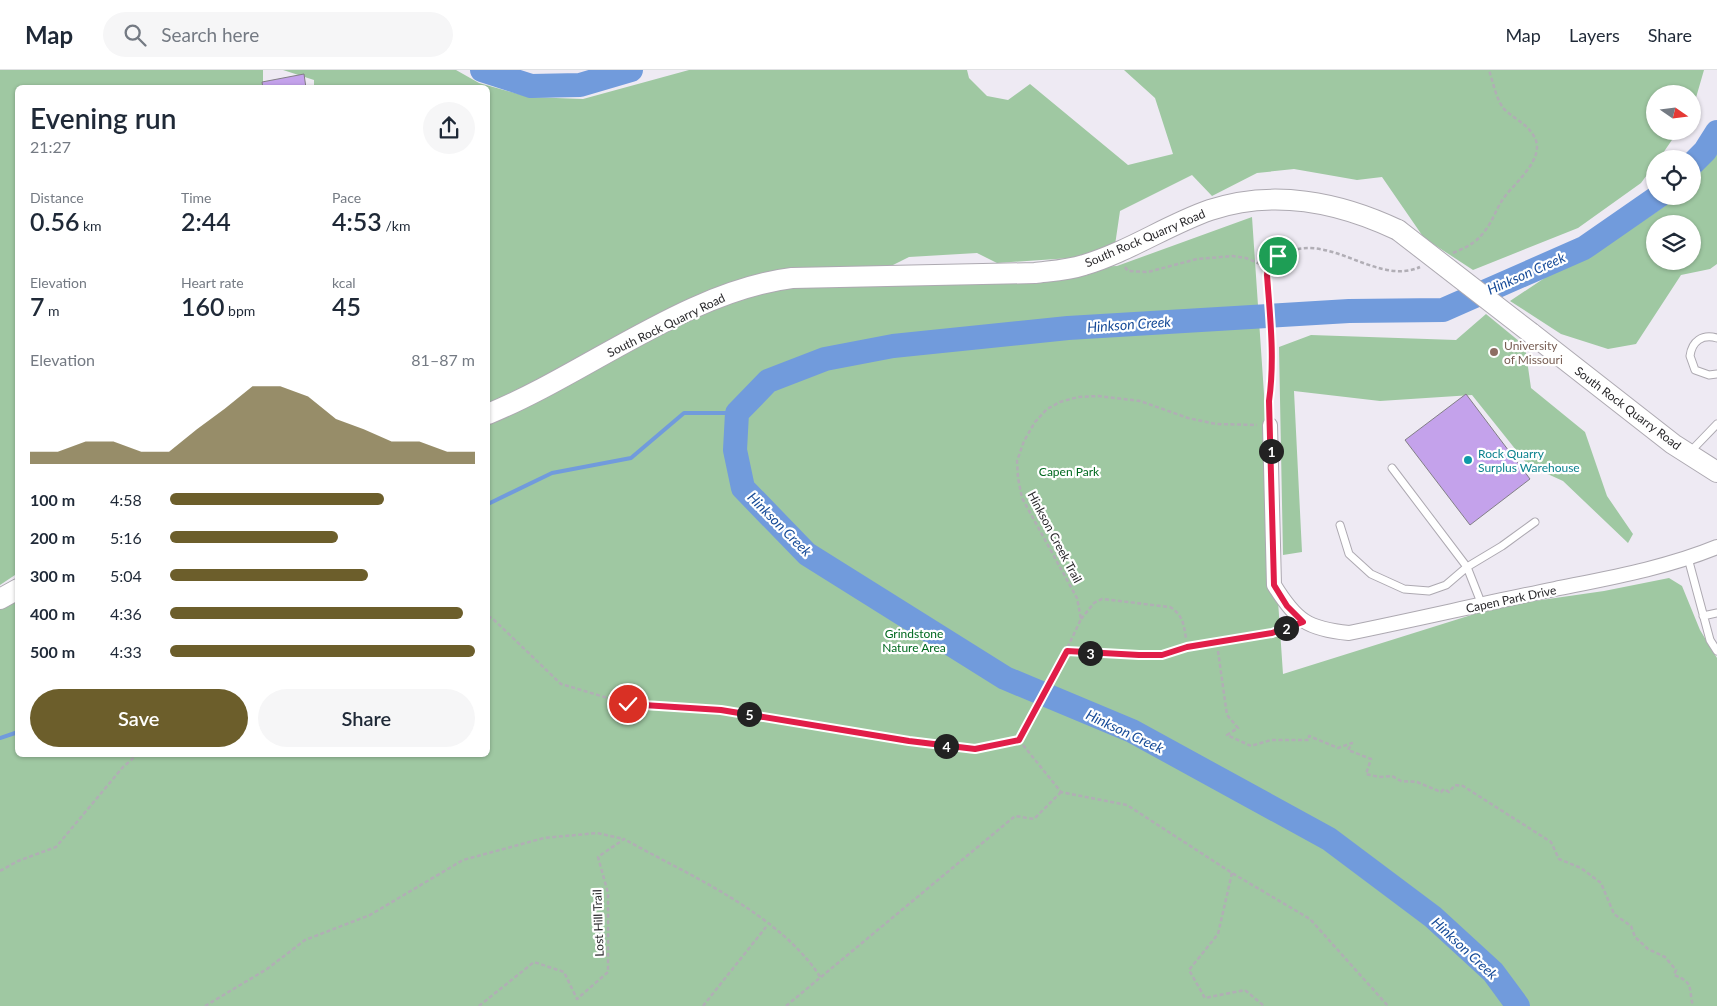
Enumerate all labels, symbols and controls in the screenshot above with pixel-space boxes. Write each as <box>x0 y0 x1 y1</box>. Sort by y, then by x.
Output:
search box <box>103 12 453 57</box>
text: Map <box>25 20 73 49</box>
icon: search <box>121 21 149 49</box>
text: Search here <box>161 23 259 46</box>
text: Map <box>1505 24 1541 46</box>
text: Layers <box>1569 24 1620 46</box>
text: Share <box>1648 24 1692 46</box>
north arrow <box>1646 85 1701 140</box>
map controls <box>1646 85 1701 270</box>
text: Evening run <box>30 101 176 135</box>
button: share <box>423 102 475 154</box>
text: 21:27 <box>30 137 71 156</box>
button: locate <box>1646 150 1701 205</box>
text: Distance <box>30 189 84 206</box>
text: Time <box>181 189 212 206</box>
text: Pace <box>332 189 361 206</box>
text: 0.56 <box>30 206 79 236</box>
text: 2:44 <box>181 206 231 236</box>
text: 4:53 <box>332 206 382 236</box>
street label: South Rock Quarry Road <box>1083 206 1207 270</box>
button: layers <box>1646 215 1701 270</box>
text: km <box>79 217 102 234</box>
text: /km <box>382 217 410 234</box>
pin <box>1257 235 1299 277</box>
icon: arrive <box>1264 242 1292 270</box>
water label: Hinkson Creek <box>1484 248 1568 298</box>
text: Elevation <box>30 274 87 291</box>
text: Heart rate <box>181 274 244 291</box>
text: kcal <box>332 274 356 291</box>
street label: South Rock Quarry Road <box>605 290 727 360</box>
text: 7 <box>30 291 45 321</box>
text: 160 <box>181 291 225 321</box>
text: 45 <box>332 291 361 321</box>
text: m <box>45 302 60 319</box>
text: bpm <box>225 302 255 319</box>
water label: Hinkson Creek <box>1087 313 1172 335</box>
place label: University of Missouri <box>1504 338 1563 367</box>
marker: University of Missouri <box>1488 346 1500 358</box>
text: Elevation <box>30 350 95 369</box>
text: 81–87 m <box>411 350 475 369</box>
street label: South Rock Quarry Road <box>1572 363 1684 453</box>
pin: 1 <box>1258 438 1284 464</box>
text: 1 <box>1267 443 1276 460</box>
place label: Rock Quarry Surplus Warehouse <box>1478 446 1580 475</box>
marker: Rock Quarry Surplus Warehouse <box>1462 454 1474 466</box>
park label: Capen Park <box>1039 464 1100 479</box>
water label: Hinkson Creek <box>744 488 816 560</box>
street label: Hinkson Creek Trail <box>1024 489 1086 585</box>
text: 100 m <box>30 490 75 509</box>
text: 4:58 <box>110 490 142 509</box>
text: 200 m <box>30 528 75 547</box>
text: 5:16 <box>110 528 142 547</box>
text: 300 m <box>30 566 75 585</box>
text: 5:04 <box>110 566 142 585</box>
street label: Capen Park Drive <box>1464 582 1558 616</box>
text: 400 m <box>30 604 75 623</box>
text: 4:36 <box>110 604 142 623</box>
pin: 2 <box>1274 616 1298 640</box>
text: 2 <box>1282 620 1291 637</box>
park label: Grindstone Nature Area <box>882 626 946 655</box>
pin: 3 <box>1078 640 1102 666</box>
text: 500 m <box>30 642 75 661</box>
text: 4:33 <box>110 642 142 661</box>
text: 3 <box>1086 645 1095 662</box>
pin <box>607 683 649 725</box>
button: Save <box>30 689 248 747</box>
button: Share <box>258 689 475 747</box>
icon: check <box>614 690 642 718</box>
pin: 5 <box>736 702 762 726</box>
text: 5 <box>745 706 754 723</box>
water label: Hinkson Creek <box>1083 706 1167 757</box>
pin: 4 <box>934 734 958 758</box>
text: 4 <box>942 738 951 755</box>
street label: Lost Hill Trail <box>589 889 607 957</box>
water label: Hinkson Creek <box>1429 913 1502 983</box>

